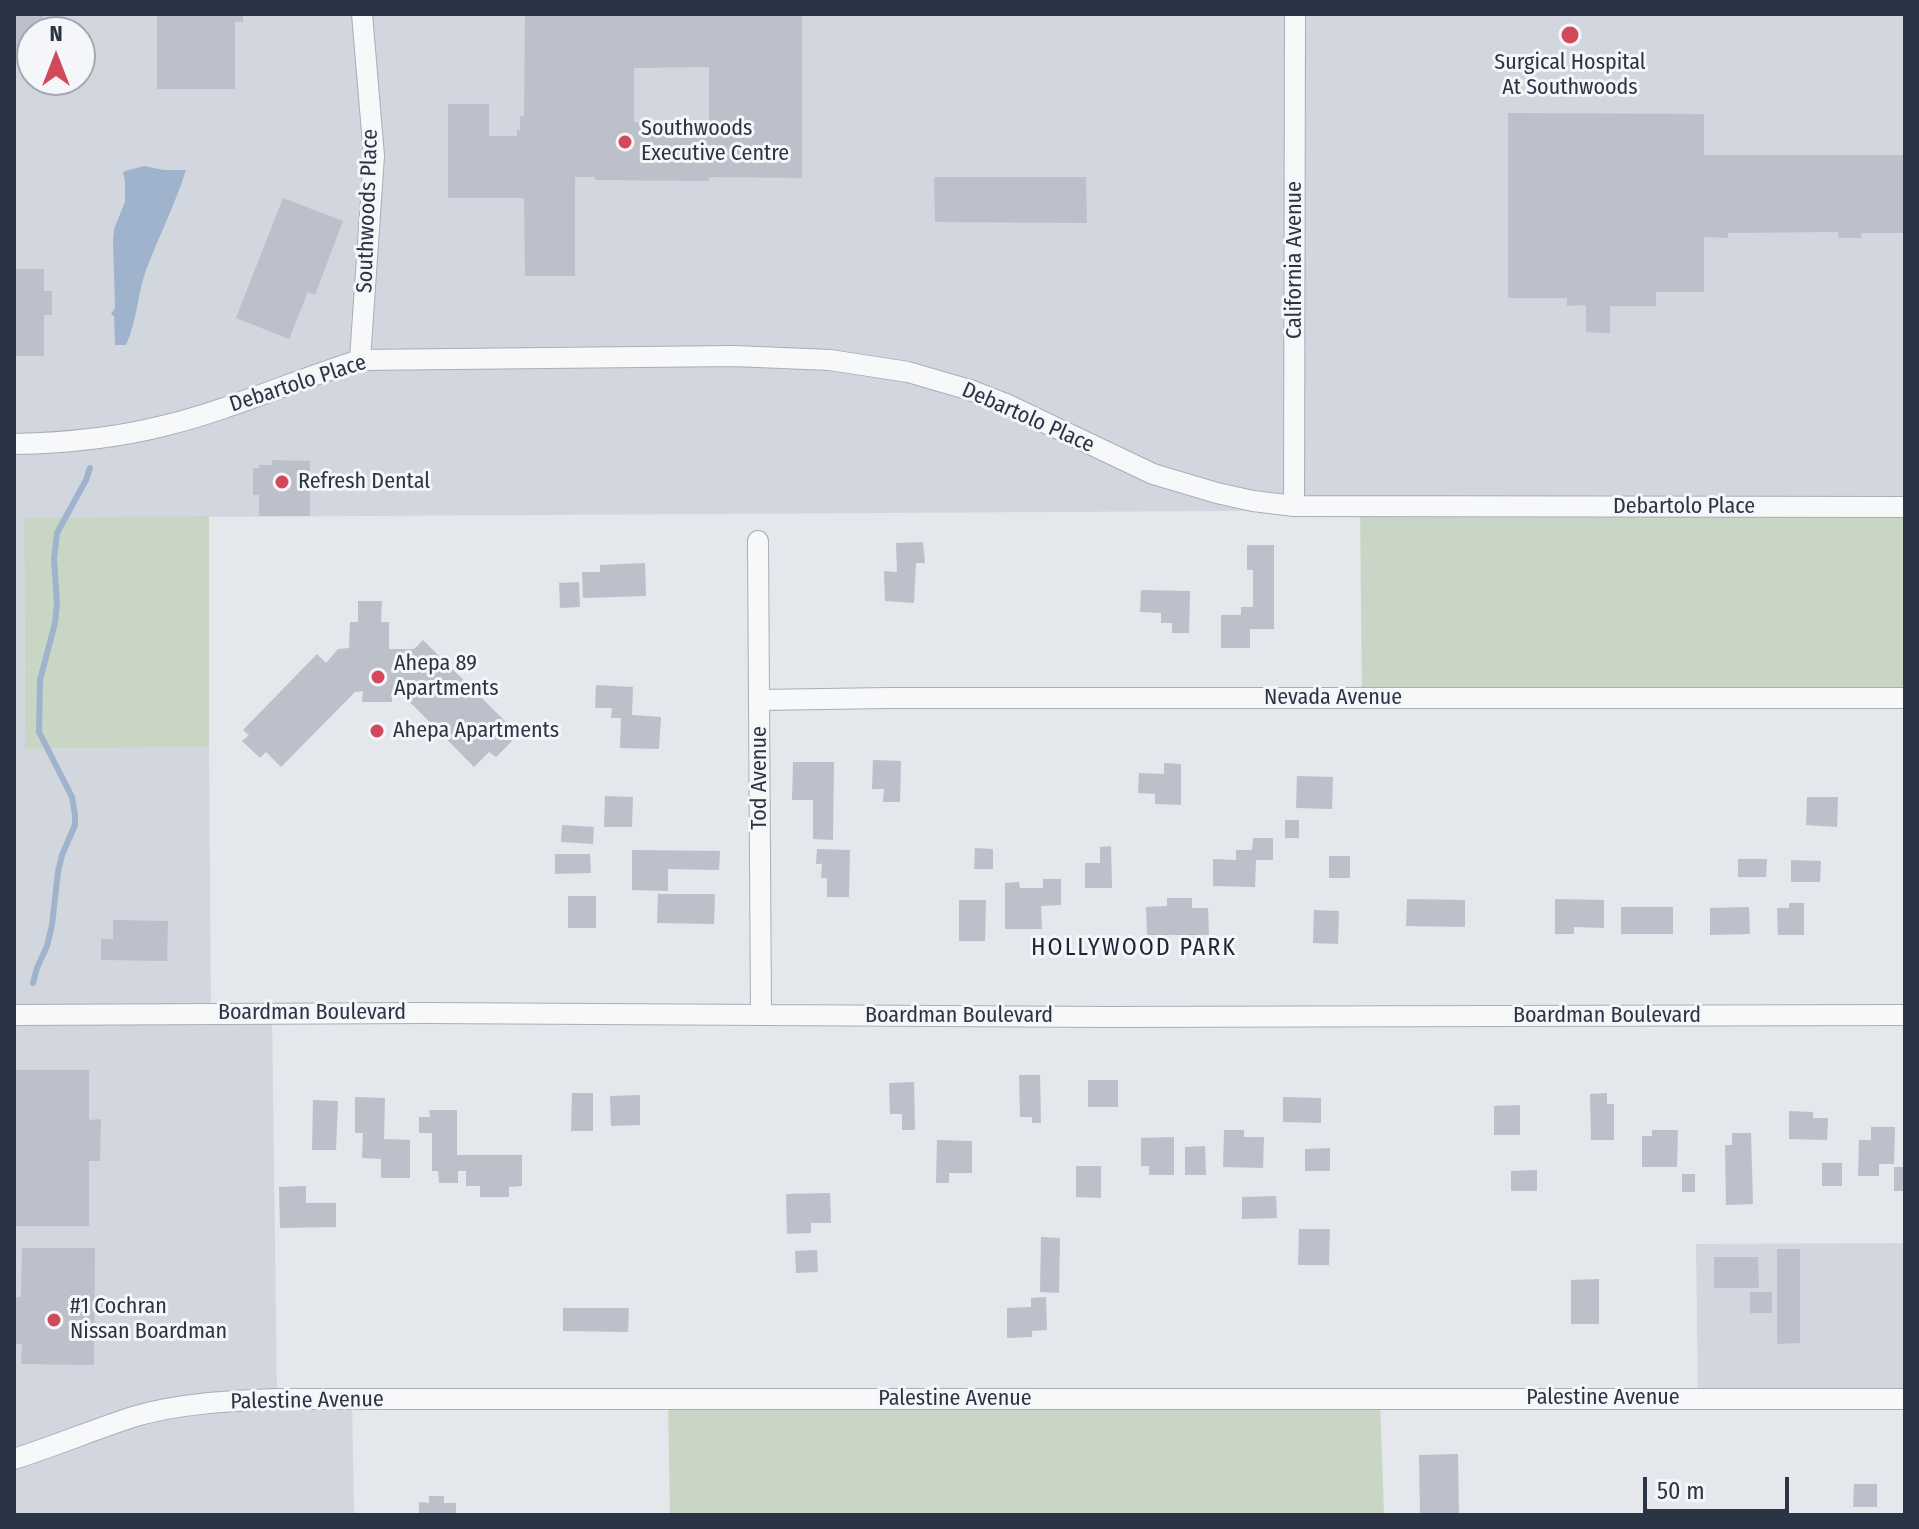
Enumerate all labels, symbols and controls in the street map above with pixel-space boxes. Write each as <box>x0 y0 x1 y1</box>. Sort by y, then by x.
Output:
north arrow <box>16 16 96 96</box>
text: N <box>49 20 63 47</box>
marker: Surgical Hospital At Southwoods <box>1559 24 1581 46</box>
place label: Surgical Hospital At Southwoods <box>1494 50 1646 102</box>
place label: Southwoods Executive Centre <box>641 116 789 168</box>
street label: Southwoods Place <box>352 128 384 294</box>
marker: Southwoods Executive Centre <box>616 133 634 151</box>
street label: California Avenue <box>1282 181 1308 339</box>
street label: Debartolo Place <box>226 349 370 419</box>
street label: Debartolo Place <box>958 377 1098 459</box>
place label: Refresh Dental <box>298 469 430 495</box>
marker: Refresh Dental <box>273 473 291 491</box>
street label: Debartolo Place <box>1613 494 1755 520</box>
place label: Ahepa 89 Apartments <box>394 651 499 702</box>
marker: Ahepa 89 Apartments <box>369 668 387 686</box>
street label: Nevada Avenue <box>1264 685 1402 711</box>
place label: Ahepa Apartments <box>393 718 559 744</box>
marker: Ahepa Apartments <box>368 722 386 740</box>
street label: Tod Avenue <box>747 726 773 830</box>
district label: HOLLYWOOD PARK <box>1031 934 1237 962</box>
street label: Boardman Boulevard <box>218 1000 406 1026</box>
street label: Boardman Boulevard <box>865 1003 1053 1029</box>
street label: Boardman Boulevard <box>1513 1003 1701 1029</box>
place label: #1 Cochran Nissan Boardman <box>70 1294 227 1346</box>
marker: #1 Cochran Nissan Boardman <box>45 1311 63 1329</box>
street label: Palestine Avenue <box>1526 1385 1680 1411</box>
street label: Palestine Avenue <box>230 1386 384 1416</box>
street label: Palestine Avenue <box>878 1386 1032 1412</box>
scale bar <box>1647 1461 1793 1511</box>
text: 50 m <box>1657 1477 1705 1505</box>

